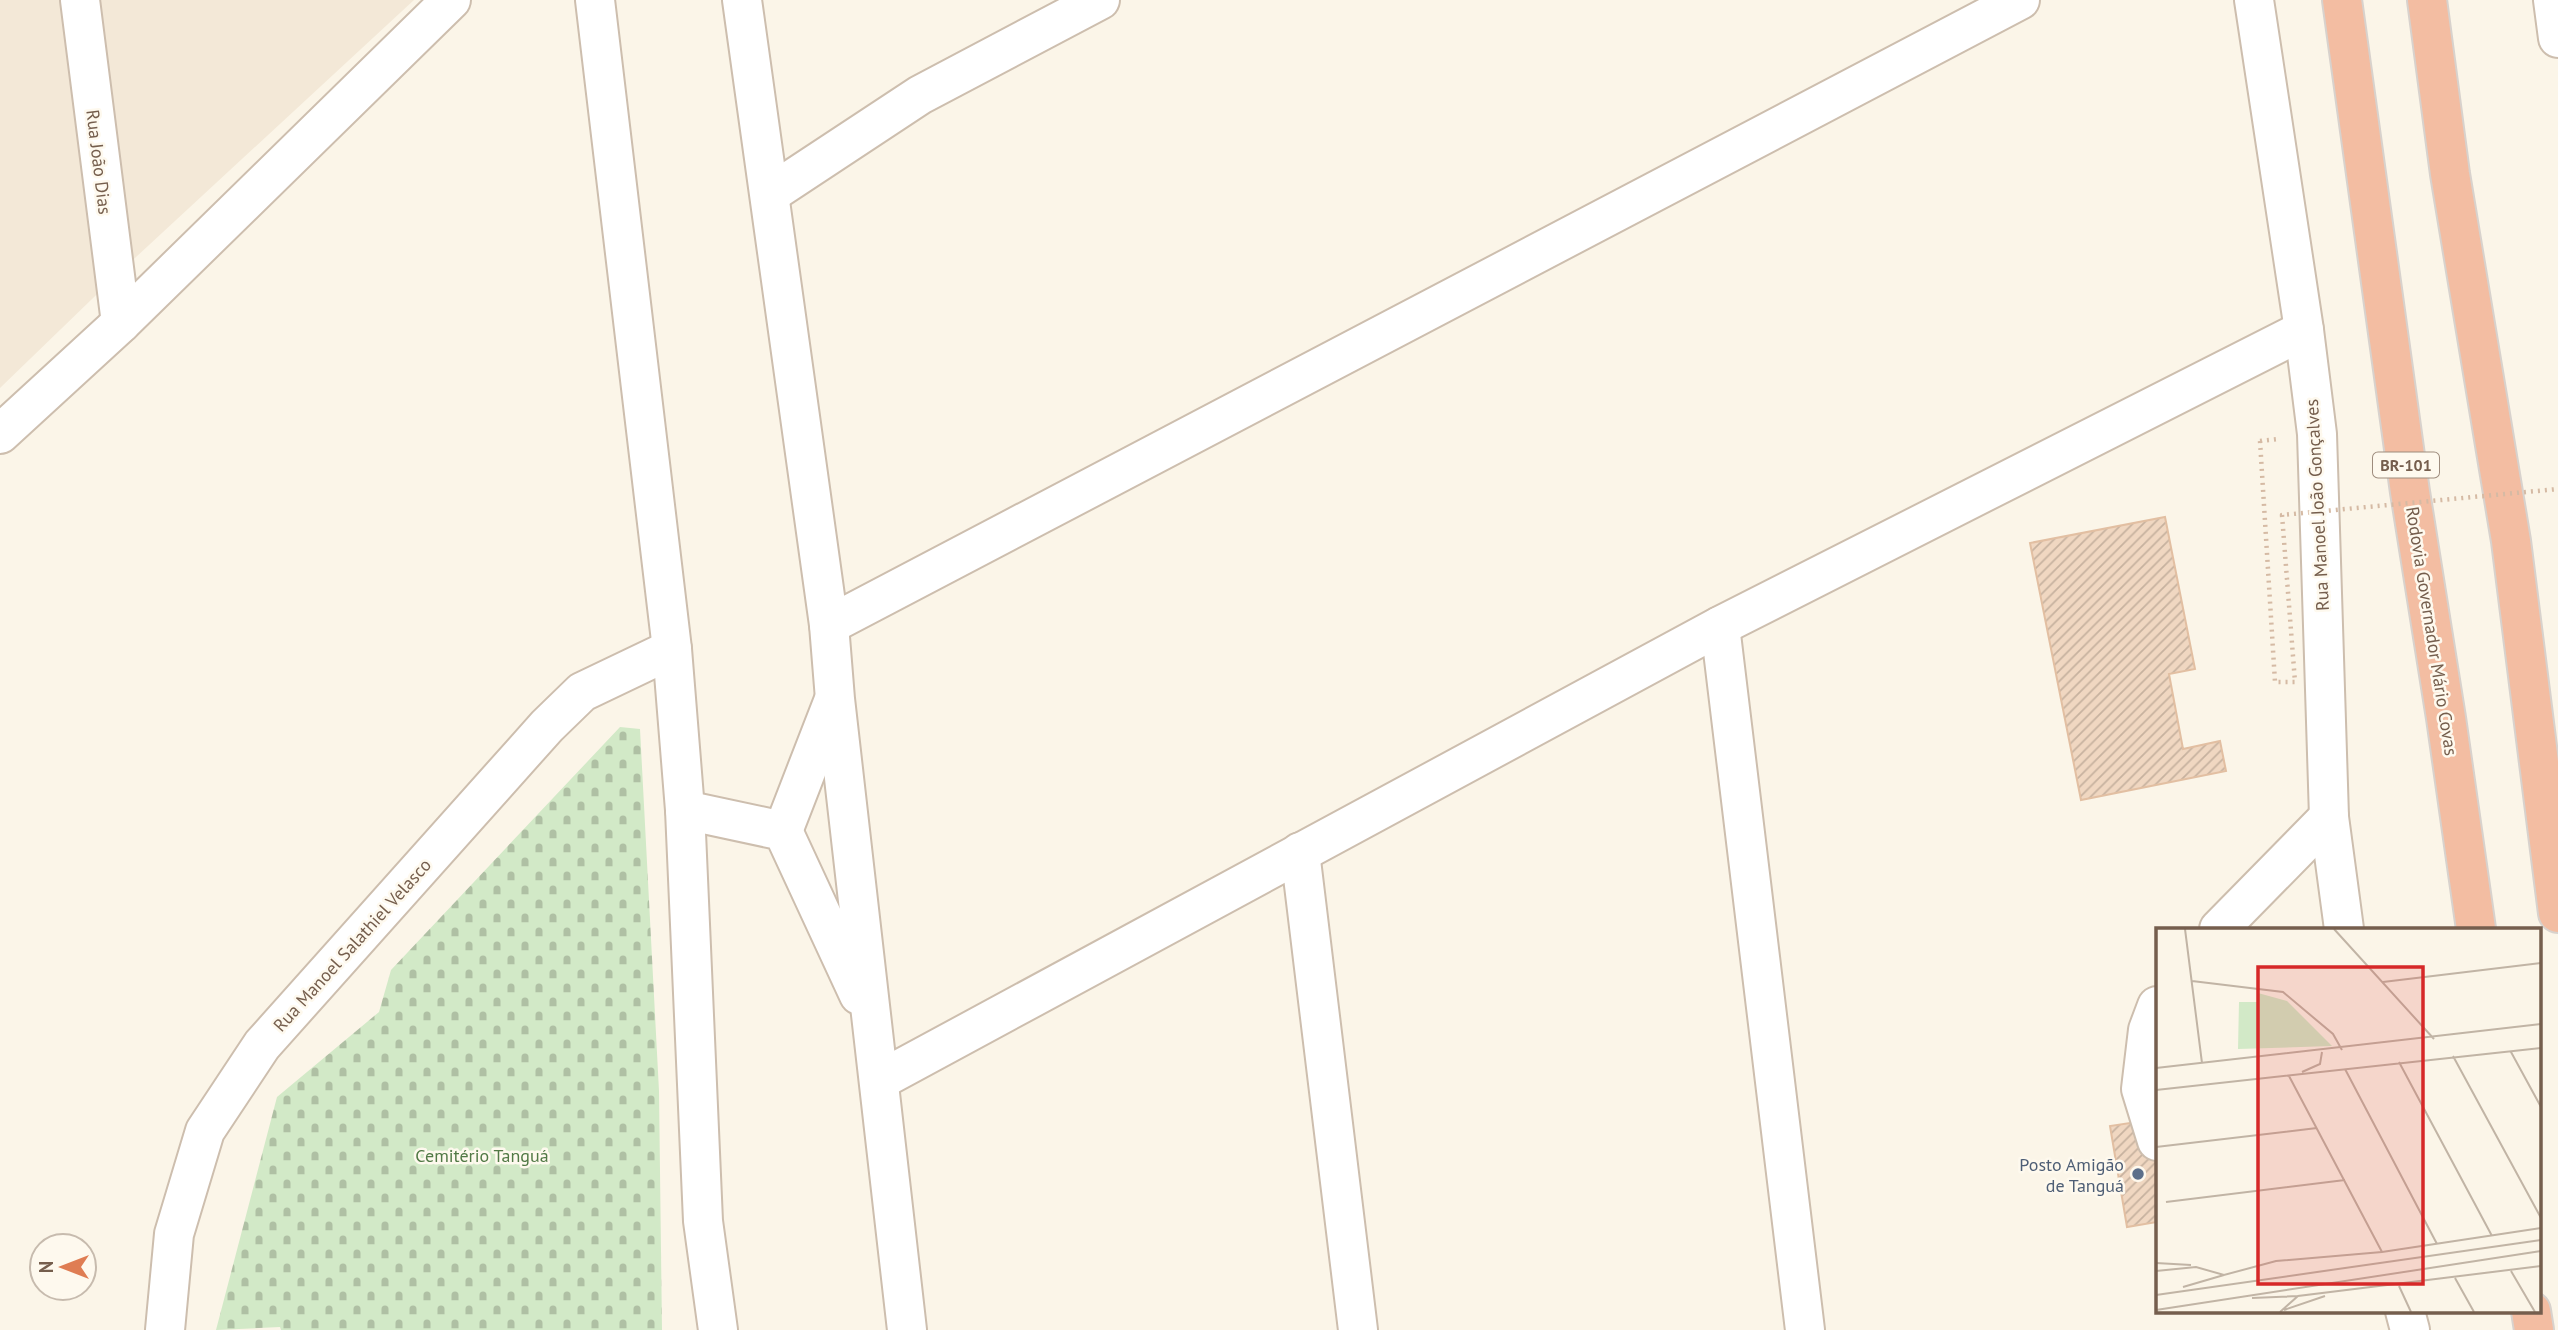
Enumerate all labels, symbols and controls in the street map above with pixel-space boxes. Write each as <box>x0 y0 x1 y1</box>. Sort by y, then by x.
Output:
street label: Rua João Dias <box>81 108 117 216</box>
street label: Rua Manoel João Gonçalves <box>2300 398 2334 612</box>
road number: BR-101 <box>2373 452 2439 478</box>
street label: Rodovia Governador Mário Covas <box>2401 505 2463 757</box>
street label: Rua Manoel Salathiel Velasco <box>268 854 436 1036</box>
inset map <box>2156 928 2540 1312</box>
park label: Cemitério Tanguá <box>415 1144 549 1167</box>
place label: Posto Amigão de Tanguá <box>2019 1153 2124 1197</box>
marker: Posto Amigão de Tanguá <box>2130 1166 2146 1182</box>
north arrow <box>28 1232 98 1302</box>
text: N <box>34 1261 58 1273</box>

